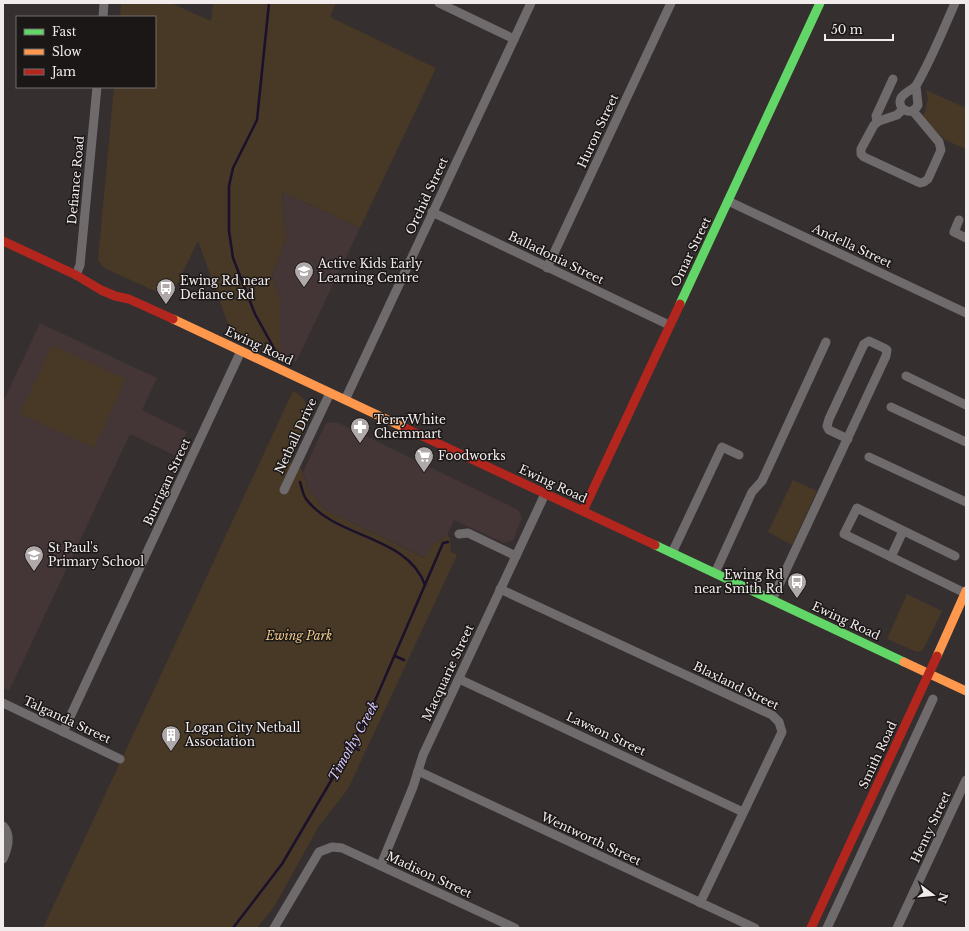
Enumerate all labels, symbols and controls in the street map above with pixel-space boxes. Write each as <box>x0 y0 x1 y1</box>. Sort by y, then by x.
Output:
legend <box>16 16 156 88</box>
scale bar <box>825 16 893 42</box>
text: 50 m <box>831 22 863 37</box>
text: Fast <box>52 24 77 39</box>
text: Slow <box>52 44 82 59</box>
text: Jam <box>50 64 76 79</box>
street label: Huron Street <box>574 91 621 170</box>
street label: Defiance Road <box>64 135 87 225</box>
street label: Orchid Street <box>402 154 451 237</box>
street label: Omar Street <box>667 214 714 289</box>
street label: Andella Street <box>809 220 895 271</box>
street label: Balladonia Street <box>506 228 607 287</box>
place label: Active Kids Early Learning Centre <box>317 256 423 285</box>
school or university icon: Active Kids Early Learning Centre <box>293 260 315 288</box>
place label: Ewing Rd near Defiance Rd <box>180 273 270 302</box>
bus stop icon: Ewing Rd near Defiance Rd <box>155 277 177 305</box>
street label: Ewing Road <box>223 323 296 368</box>
street label: Netball Drive <box>271 395 320 476</box>
place label: TerryWhite Chemmart <box>374 412 446 441</box>
pharmacy icon: TerryWhite Chemmart <box>349 416 371 444</box>
street label: Burrigan Street <box>140 435 193 528</box>
supermarket icon: Foodworks <box>413 445 435 473</box>
place label: Foodworks <box>438 448 506 463</box>
street label: Ewing Road <box>517 461 590 506</box>
place label: St Paul's Primary School <box>48 540 144 569</box>
school or university icon: St Paul's Primary School <box>23 544 45 572</box>
place label: Ewing Rd near Smith Rd <box>694 567 783 596</box>
bus stop icon: Ewing Rd near Smith Rd <box>786 571 808 599</box>
street label: Ewing Road <box>810 598 883 643</box>
street label: Macquarie Street <box>419 622 477 724</box>
park label: Ewing Park <box>265 628 332 643</box>
street label: Blaxland Street <box>691 658 782 713</box>
street label: Talganda Street <box>21 693 114 747</box>
water label: Timothy Creek <box>325 698 382 784</box>
street label: Lawson Street <box>564 709 649 759</box>
street label: Smith Road <box>855 719 900 791</box>
place label: Logan City Netball Association <box>184 720 300 749</box>
building icon: Logan City Netball Association <box>160 724 182 752</box>
street label: Henty Street <box>907 788 954 865</box>
street label: Wentworth Street <box>538 808 644 869</box>
street label: Madison Street <box>384 848 475 901</box>
north arrow <box>913 875 953 915</box>
text: N <box>934 891 951 905</box>

